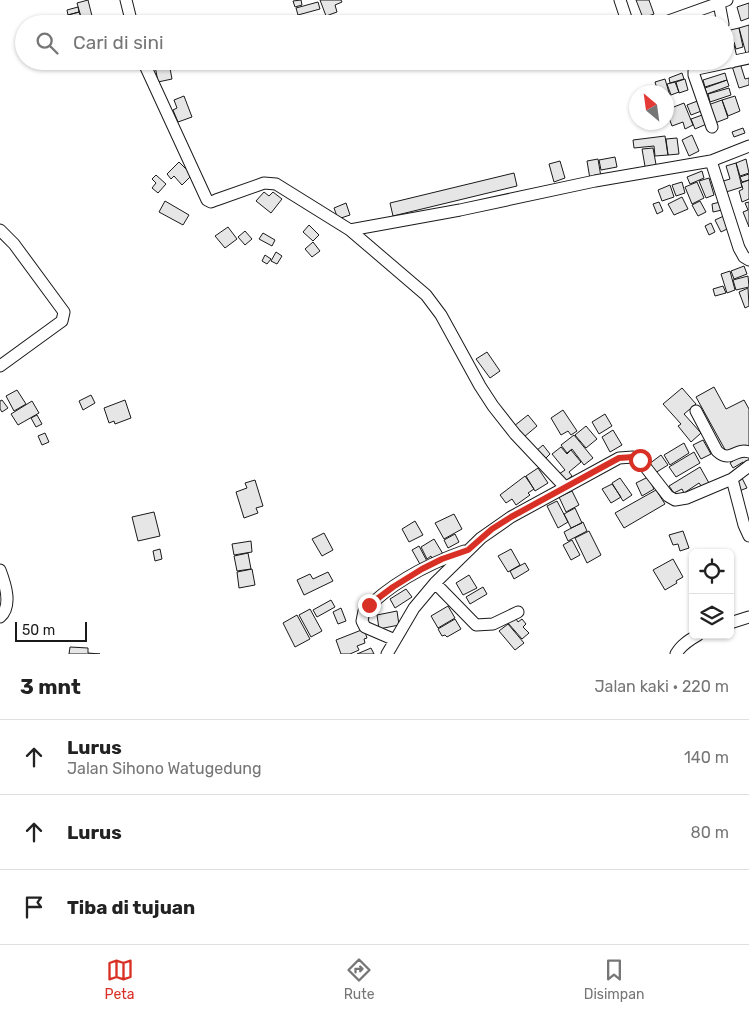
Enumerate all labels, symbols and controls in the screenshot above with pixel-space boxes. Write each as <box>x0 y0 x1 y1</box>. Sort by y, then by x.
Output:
search box <box>15 15 734 70</box>
icon: search <box>33 29 61 57</box>
text: Cari di sini <box>73 31 164 54</box>
north arrow <box>629 85 674 130</box>
route start <box>629 449 652 472</box>
map controls <box>689 549 734 639</box>
button: locate <box>689 549 734 594</box>
route end <box>358 594 381 617</box>
button: layers <box>689 594 734 639</box>
scale bar <box>15 619 88 642</box>
text: 50 m <box>22 622 55 639</box>
text: 3 mnt <box>20 674 81 699</box>
text: Jalan kaki · 220 m <box>594 677 729 696</box>
text: Lurus <box>67 736 122 759</box>
icon: ahead <box>20 743 48 771</box>
text: 140 m <box>684 748 729 767</box>
text: Jalan Sihono Watugedung <box>67 759 262 778</box>
icon: ahead <box>20 818 48 846</box>
text: Lurus <box>67 821 122 844</box>
text: 80 m <box>691 823 729 842</box>
icon: arrive <box>20 893 48 921</box>
text: Tiba di tujuan <box>67 896 195 919</box>
tab: Peta <box>105 956 134 1003</box>
tab: Rute <box>344 956 375 1003</box>
tab: Disimpan <box>584 956 644 1003</box>

